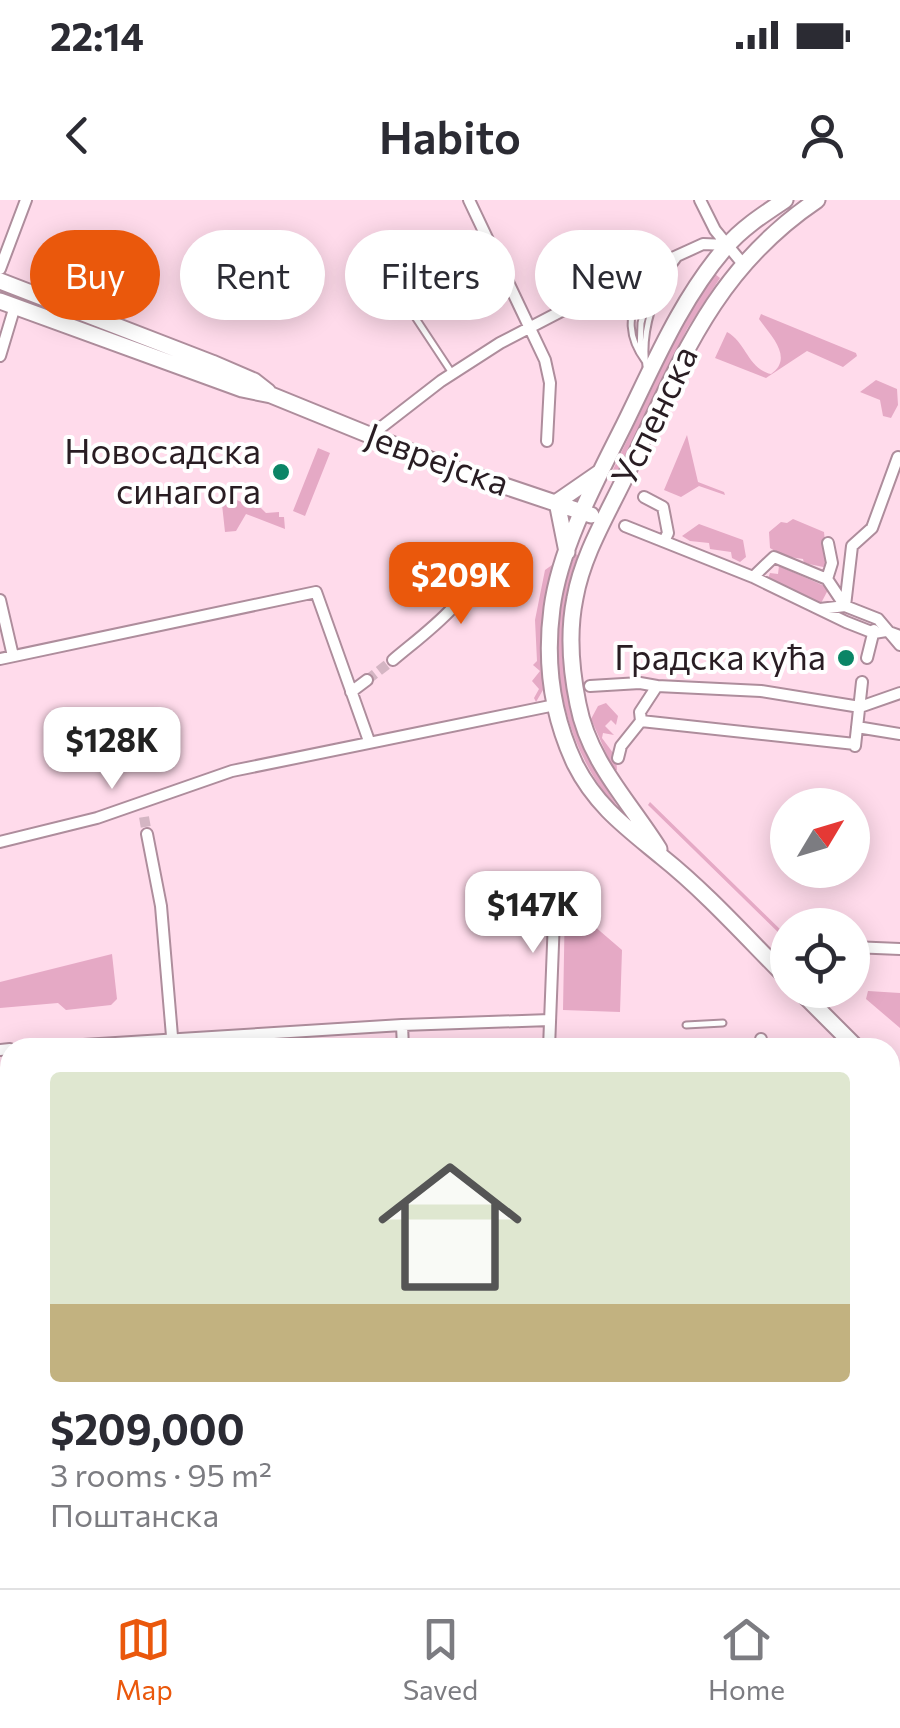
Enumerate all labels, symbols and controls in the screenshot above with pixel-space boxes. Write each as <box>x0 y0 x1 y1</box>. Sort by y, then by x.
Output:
text: 22:14 <box>50 12 144 59</box>
icon: back <box>50 108 105 163</box>
text: Habito <box>379 108 521 163</box>
icon: person <box>795 108 850 163</box>
chip: Buy <box>30 230 160 320</box>
chip: Rent <box>180 230 325 320</box>
chip: Filters <box>345 230 515 320</box>
chip: New <box>535 230 678 320</box>
street label: Успенска <box>601 338 705 492</box>
street label: Јеврејска <box>360 412 515 503</box>
place label: Новосадска синагога <box>64 428 261 511</box>
marker: Новосадска синагога <box>270 461 292 483</box>
pin: $209K <box>391 542 531 627</box>
text: $209K <box>411 554 511 594</box>
place label: Градска кућа <box>614 634 826 677</box>
marker: Градска кућа <box>835 647 857 669</box>
pin: $128K <box>42 707 182 792</box>
text: $128K <box>65 719 159 759</box>
north arrow <box>770 788 870 888</box>
map controls <box>770 788 870 1008</box>
pin: $147K <box>463 871 603 956</box>
text: $147K <box>487 883 579 923</box>
button: locate <box>770 908 870 1008</box>
icon: home <box>360 1137 540 1317</box>
text: $209,000 <box>50 1402 245 1454</box>
text: 3 rooms · 95 m² <box>50 1454 272 1494</box>
text: Поштанска <box>50 1494 219 1534</box>
tab: Map <box>115 1612 173 1706</box>
tab: Saved <box>403 1612 478 1706</box>
tab: Home <box>708 1612 785 1706</box>

